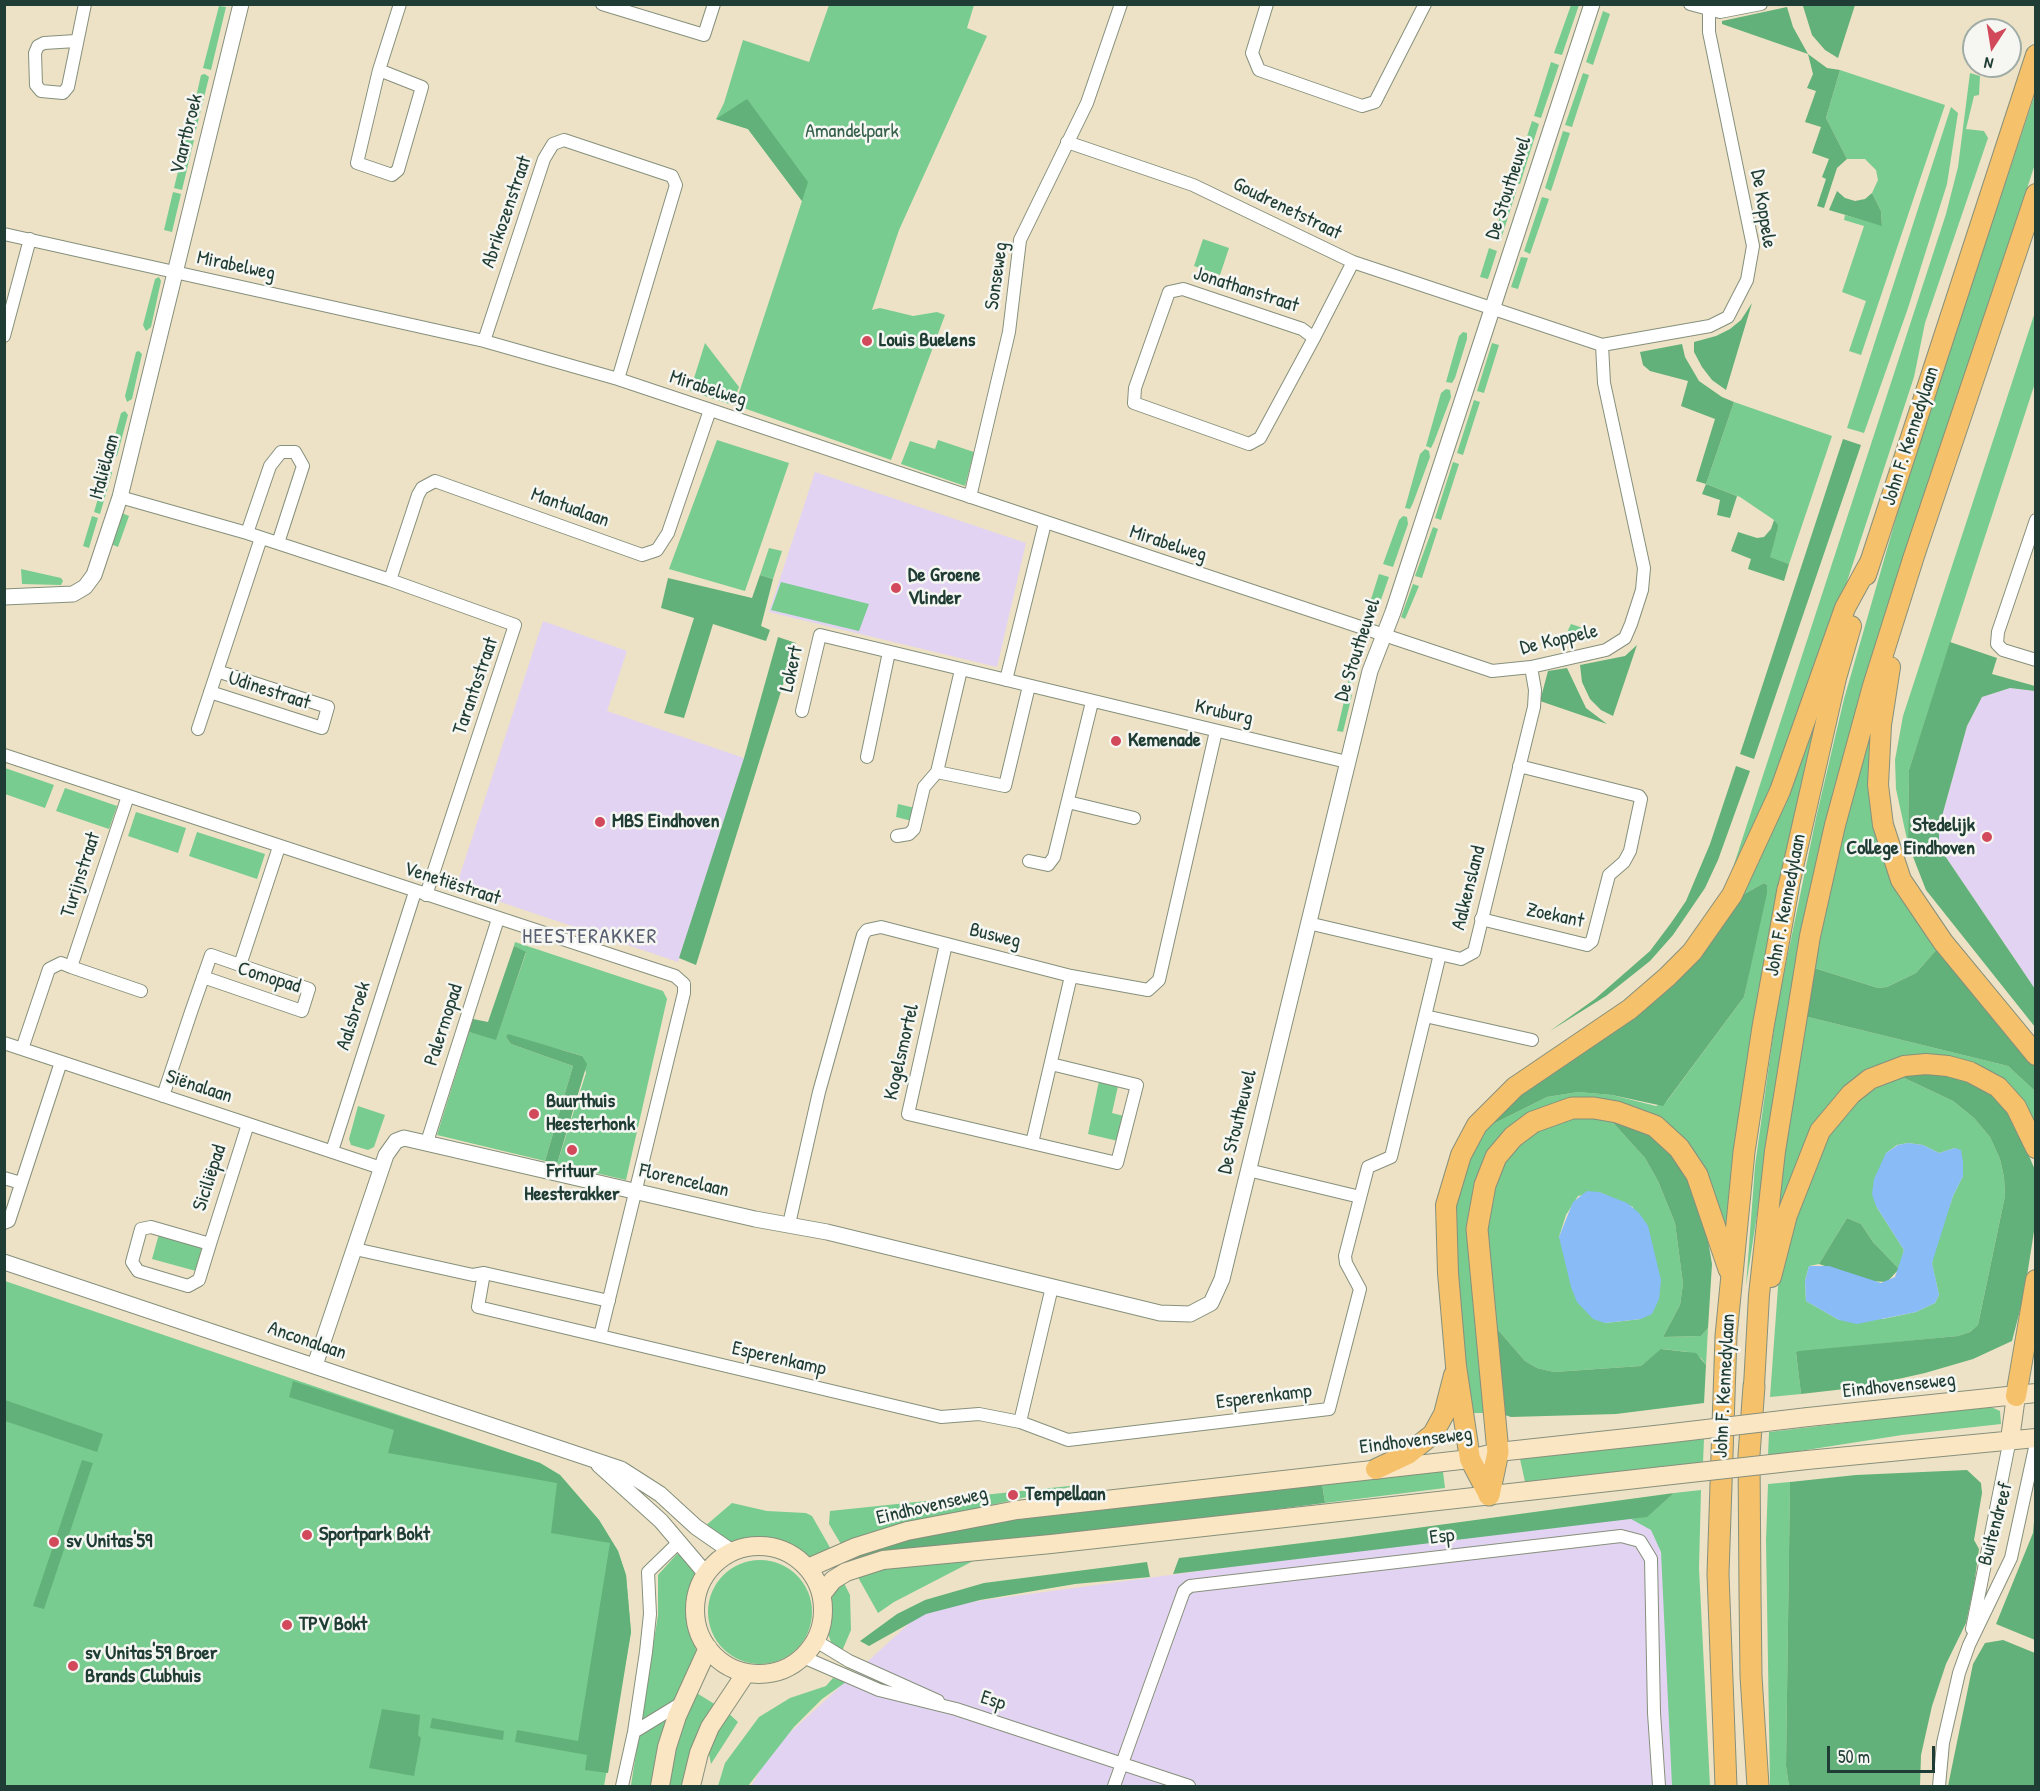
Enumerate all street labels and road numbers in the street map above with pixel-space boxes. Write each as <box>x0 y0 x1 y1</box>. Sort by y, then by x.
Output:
street label: Vaartbroek <box>165 91 209 177</box>
street label: De Stoutheuvel <box>1481 134 1537 242</box>
street label: Abrikozenstraat <box>477 153 537 271</box>
street label: De Koppele <box>1745 168 1781 250</box>
street label: Goudrenetstraat <box>1229 172 1345 246</box>
street label: Sonseweg <box>980 241 1014 311</box>
street label: Mirabelweg <box>195 246 277 286</box>
street label: Jonathanstraat <box>1190 262 1302 318</box>
street label: John F. Kennedylaan <box>1877 364 1945 508</box>
street label: Mirabelweg <box>666 365 750 413</box>
street label: Italiëlaan <box>85 431 125 503</box>
street label: Mantualaan <box>528 483 612 533</box>
street label: Mirabelweg <box>1126 520 1210 568</box>
street label: De Stoutheuvel <box>1330 596 1386 704</box>
street label: De Koppele <box>1518 619 1600 661</box>
street label: Tarantostraat <box>448 634 504 738</box>
street label: Lokert <box>775 644 809 694</box>
street label: Udinestraat <box>225 666 313 716</box>
street label: Kruburg <box>1193 695 1255 731</box>
street label: Turijnstraat <box>56 829 106 921</box>
street label: John F. Kennedylaan <box>1760 832 1812 978</box>
street label: Aalkensland <box>1447 843 1491 933</box>
street label: Venetiëstraat <box>401 857 503 911</box>
street label: Zoekant <box>1524 898 1586 934</box>
street label: Busweg <box>967 918 1023 954</box>
street label: Comopad <box>234 957 304 999</box>
street label: Aalsbroek <box>332 979 376 1053</box>
street label: Palermopad <box>420 981 468 1069</box>
street label: Kogelsmortel <box>879 1002 925 1102</box>
street label: Siënalaan <box>163 1065 235 1109</box>
street label: De Stoutheuvel <box>1213 1067 1263 1177</box>
street label: Siciliëpad <box>188 1142 232 1214</box>
street label: Florencelaan <box>637 1159 731 1203</box>
street label: John F. Kennedylaan <box>1709 1313 1741 1459</box>
street label: Anconalaan <box>265 1316 349 1366</box>
street label: Esperenkamp <box>730 1337 828 1381</box>
street label: Eindhovenseweg <box>1841 1368 1957 1404</box>
street label: Esperenkamp <box>1215 1379 1313 1415</box>
street label: Eindhovenseweg <box>1358 1422 1474 1460</box>
street label: Buitendreef <box>1973 1480 2019 1568</box>
street label: Eindhovenseweg <box>874 1482 990 1530</box>
street label: Esp <box>1428 1524 1456 1550</box>
street label: Esp <box>977 1686 1009 1716</box>

